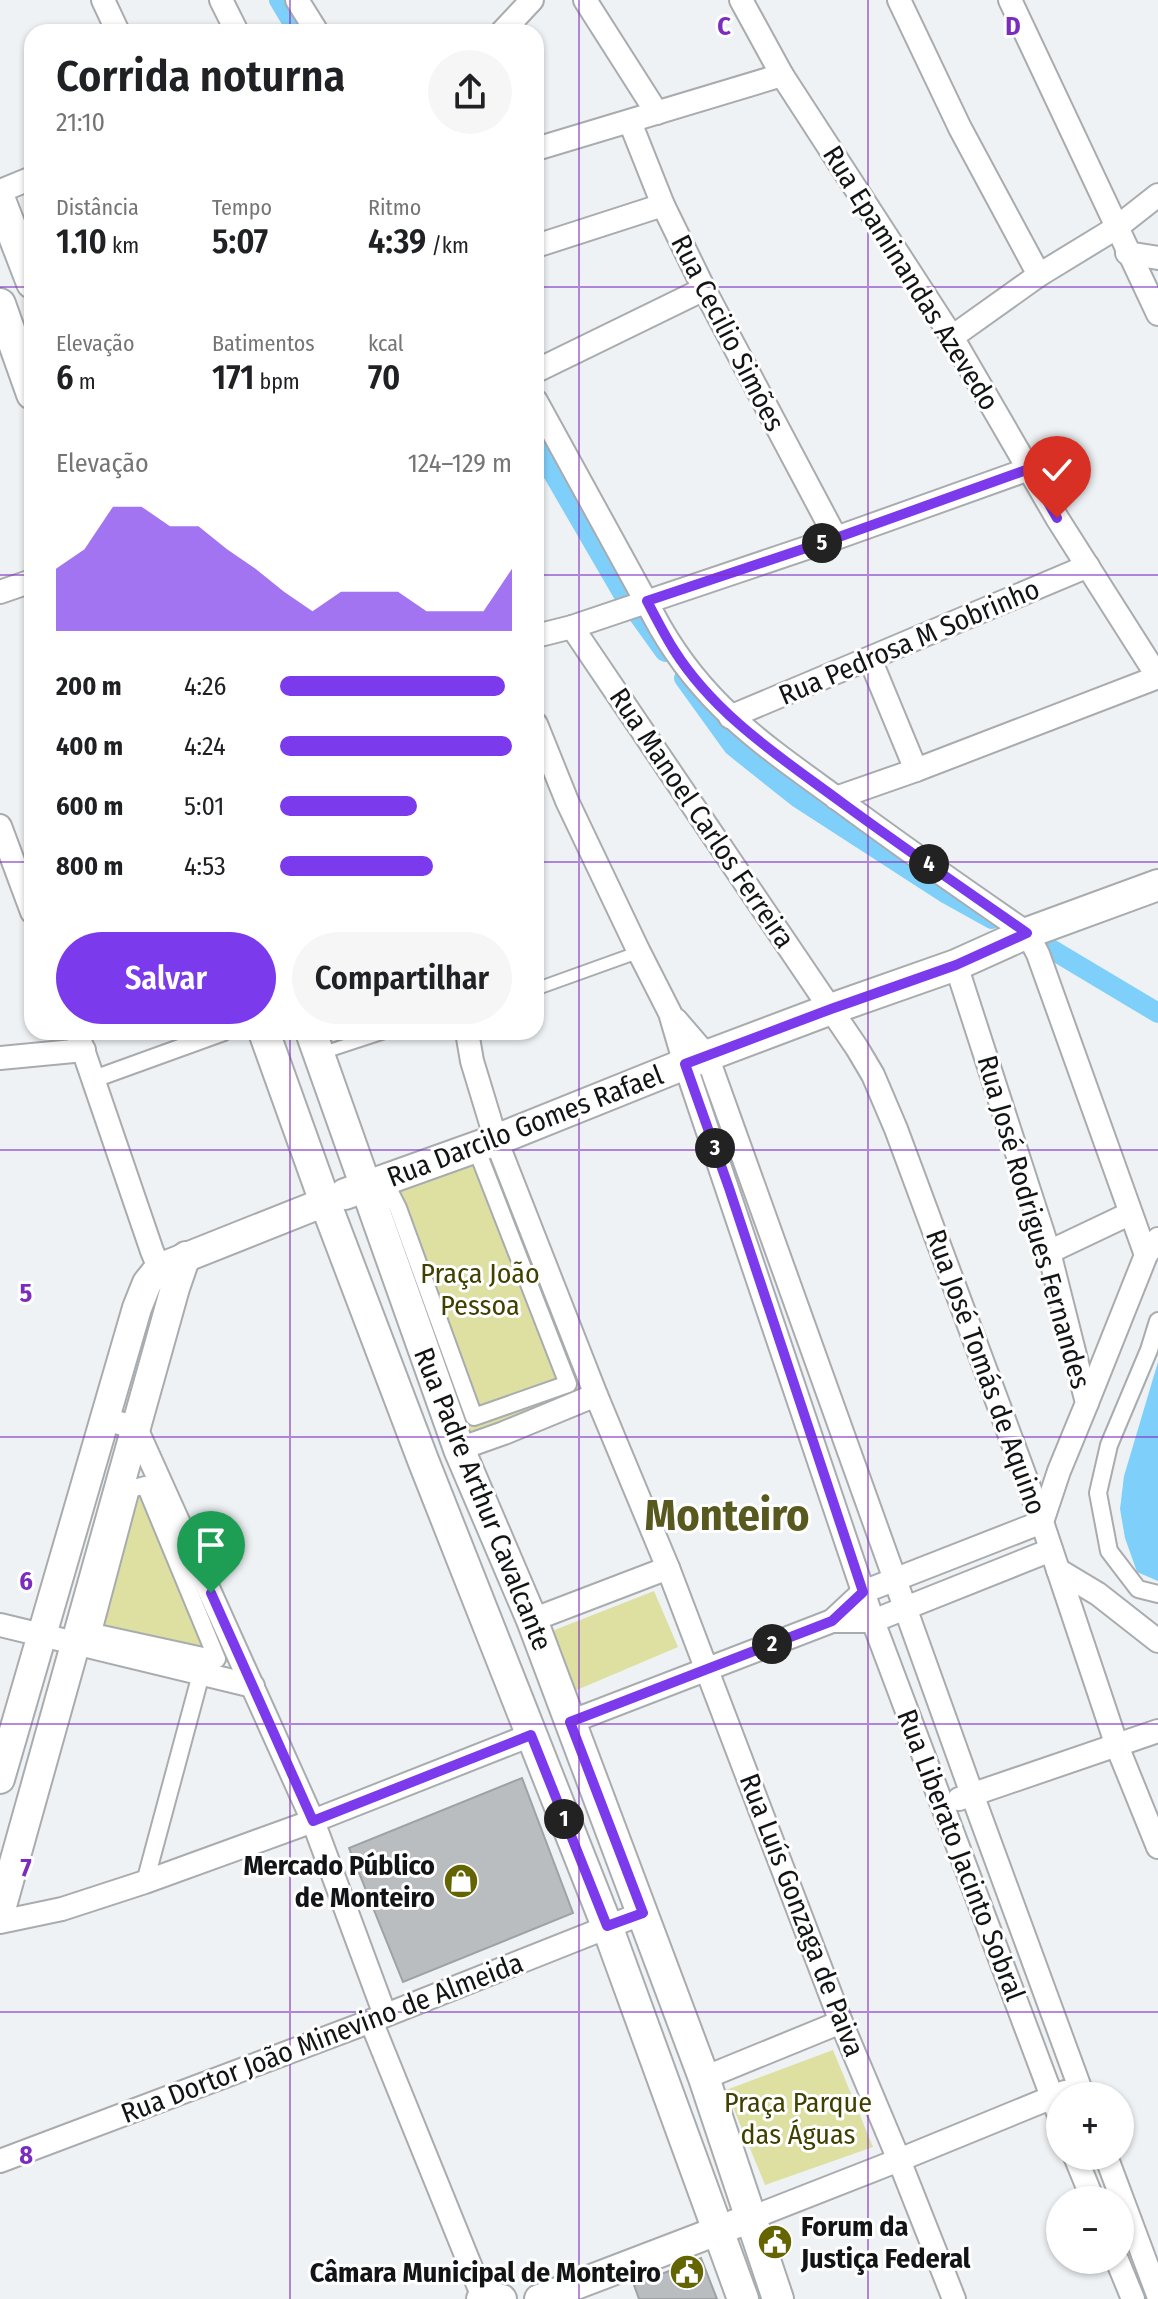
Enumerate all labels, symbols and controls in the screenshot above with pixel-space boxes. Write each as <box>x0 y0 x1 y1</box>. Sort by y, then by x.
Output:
text: C <box>717 11 731 42</box>
text: D <box>1005 11 1021 42</box>
text: Corrida noturna <box>56 50 345 103</box>
button: share <box>428 50 512 134</box>
text: 21:10 <box>56 107 105 138</box>
street label: Rua Epaminandas Azevedo <box>816 140 1006 416</box>
text: Distância <box>56 194 139 221</box>
text: Tempo <box>212 194 272 221</box>
text: Ritmo <box>368 194 421 221</box>
text: 1.10 <box>56 221 107 262</box>
text: 5:07 <box>212 221 268 262</box>
text: 4:39 <box>368 221 426 262</box>
street label: Rua Cecilio Simões <box>664 230 792 436</box>
text: km <box>107 232 139 259</box>
text: /km <box>426 232 469 259</box>
text: Elevação <box>56 330 134 357</box>
text: Batimentos <box>212 330 315 357</box>
text: kcal <box>368 330 404 357</box>
text: 6 <box>56 357 74 398</box>
text: 171 <box>212 357 254 398</box>
text: 70 <box>368 357 400 398</box>
text: m <box>74 368 96 395</box>
text: bpm <box>254 368 300 395</box>
pin <box>1023 436 1091 518</box>
text: Elevação <box>56 448 149 479</box>
text: 124–129 m <box>408 448 512 479</box>
icon: check <box>1035 448 1079 492</box>
pin: 5 <box>802 523 842 563</box>
text: 5 <box>817 529 827 556</box>
street label: Rua Pedrosa M Sobrinho <box>774 572 1044 712</box>
text: 200 m <box>56 671 122 702</box>
text: 4:26 <box>184 671 226 702</box>
street label: Rua Manoel Carlos Ferreira <box>603 682 801 954</box>
text: 400 m <box>56 731 123 762</box>
text: 4:24 <box>184 731 226 762</box>
text: 600 m <box>56 791 123 822</box>
text: 5:01 <box>184 791 224 822</box>
pin: 4 <box>909 844 949 884</box>
text: 4 <box>923 850 935 877</box>
text: 800 m <box>56 851 123 882</box>
text: 4:53 <box>184 851 226 882</box>
button: Salvar <box>56 932 276 1024</box>
button: Compartilhar <box>292 932 512 1024</box>
street label: Rua José Rodrigues Fernandes <box>971 1052 1097 1392</box>
street label: Rua Darcilo Gomes Rafael <box>382 1058 668 1194</box>
pin: 3 <box>695 1128 735 1168</box>
text: 3 <box>710 1134 720 1161</box>
street label: Rua José Tomás de Aquino <box>919 1225 1053 1519</box>
park label: Praça João Pessoa <box>420 1257 540 1322</box>
text: 5 <box>20 1278 33 1309</box>
street label: Rua Padre Arthur Cavalcante <box>407 1343 559 1655</box>
district label: Monteiro <box>645 1489 810 1542</box>
pin <box>177 1511 245 1593</box>
icon: arrive <box>189 1523 233 1567</box>
text: 6 <box>19 1566 33 1597</box>
pin: 2 <box>752 1624 792 1664</box>
text: 2 <box>767 1630 777 1657</box>
street label: Rua Liberato Jacinto Sobral <box>890 1705 1032 2005</box>
street label: Rua Luís Gonzaga de Paiva <box>733 1769 871 2061</box>
pin: 1 <box>544 1799 584 1839</box>
text: 1 <box>559 1805 569 1832</box>
place label: Mercado Público de Monteiro <box>243 1849 435 1914</box>
text: 7 <box>20 1853 32 1884</box>
shop icon: Mercado Público de Monteiro <box>442 1862 480 1900</box>
street label: Rua Dortor João Minevino de Almeida <box>116 1946 528 2130</box>
map controls <box>1046 2082 1134 2274</box>
button: + <box>1046 2082 1134 2170</box>
park label: Praça Parque das Águas <box>724 2086 872 2151</box>
text: 8 <box>19 2140 33 2171</box>
button: − <box>1046 2186 1134 2274</box>
place label: Forum da Justiça Federal <box>800 2210 971 2275</box>
public building icon: Forum da Justiça Federal <box>756 2223 794 2261</box>
public building icon: Câmara Municipal de Monteiro <box>668 2253 706 2291</box>
place label: Câmara Municipal de Monteiro <box>310 2256 661 2289</box>

